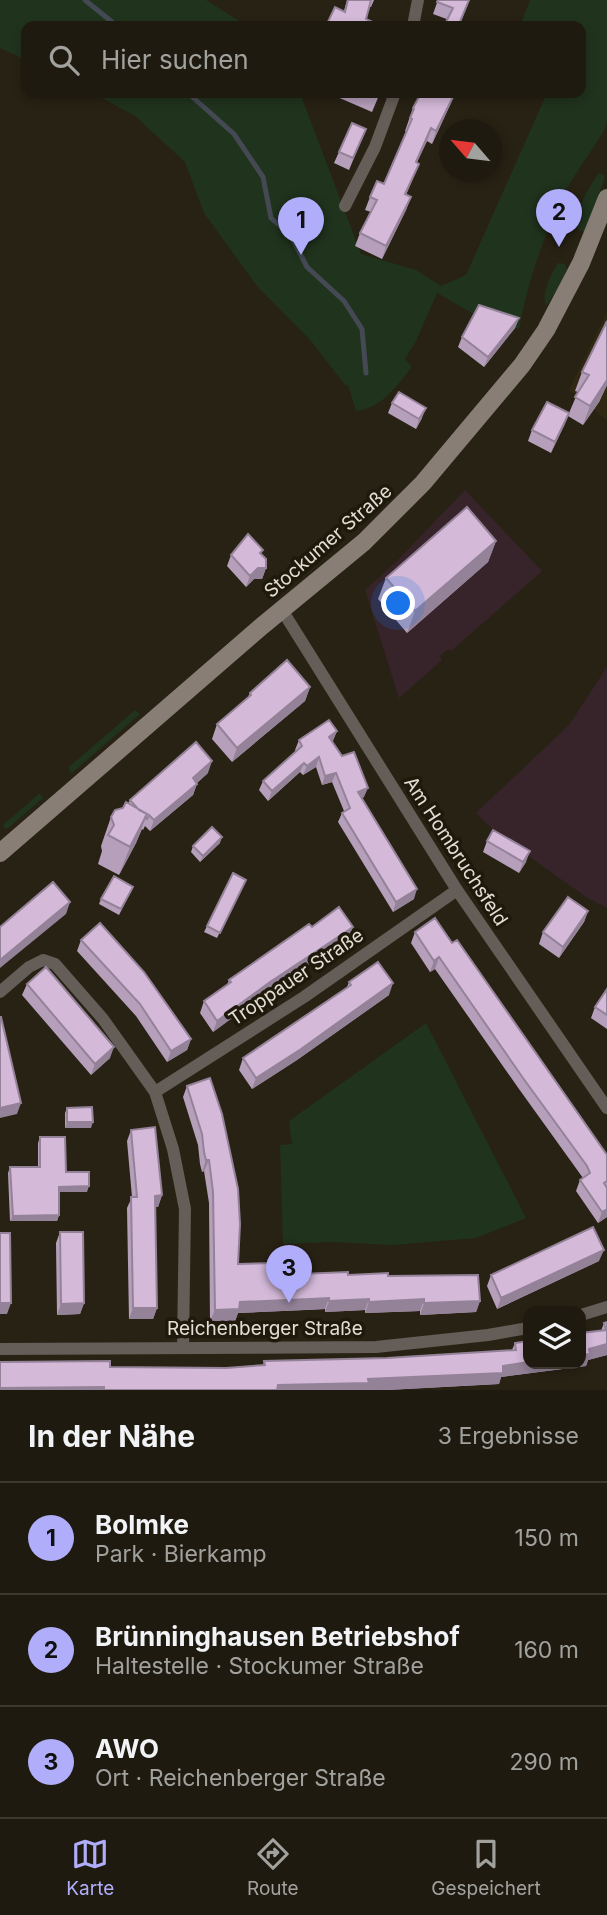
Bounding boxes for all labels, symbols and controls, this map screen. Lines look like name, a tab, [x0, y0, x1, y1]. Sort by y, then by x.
search box	[21, 21, 586, 98]
icon: search	[45, 41, 83, 79]
text: Hier suchen	[101, 44, 249, 75]
north arrow	[439, 119, 502, 182]
pin: 2	[536, 189, 582, 247]
pin: 1	[278, 197, 324, 255]
street label: Stockumer Straße	[260, 479, 396, 603]
your location	[381, 586, 415, 620]
street label: Am Hombruchsfeld	[399, 772, 513, 930]
street label: Troppauer Straße	[224, 923, 368, 1031]
pin: 3	[266, 1245, 312, 1303]
map controls	[523, 1306, 586, 1369]
button: layers	[523, 1306, 586, 1369]
street label: Reichenberger Straße	[167, 1317, 363, 1340]
text: In der Nähe	[28, 1418, 195, 1454]
text: 3 Ergebnisse	[438, 1422, 579, 1450]
text: Bolmke	[95, 1509, 189, 1540]
text: 1	[46, 1524, 56, 1552]
text: 150 m	[515, 1524, 579, 1552]
text: Park · Bierkamp	[95, 1540, 267, 1568]
text: Brünninghausen Betriebshof	[95, 1621, 460, 1652]
text: 2	[44, 1636, 58, 1664]
text: 160 m	[514, 1636, 579, 1664]
text: Haltestelle · Stockumer Straße	[95, 1652, 424, 1680]
text: AWO	[95, 1733, 159, 1764]
text: 3	[44, 1748, 58, 1776]
text: 290 m	[510, 1748, 579, 1776]
text: Ort · Reichenberger Straße	[95, 1764, 386, 1792]
tab: Karte	[66, 1835, 114, 1900]
tab: Route	[247, 1835, 299, 1900]
tab: Gespeichert	[431, 1835, 541, 1900]

